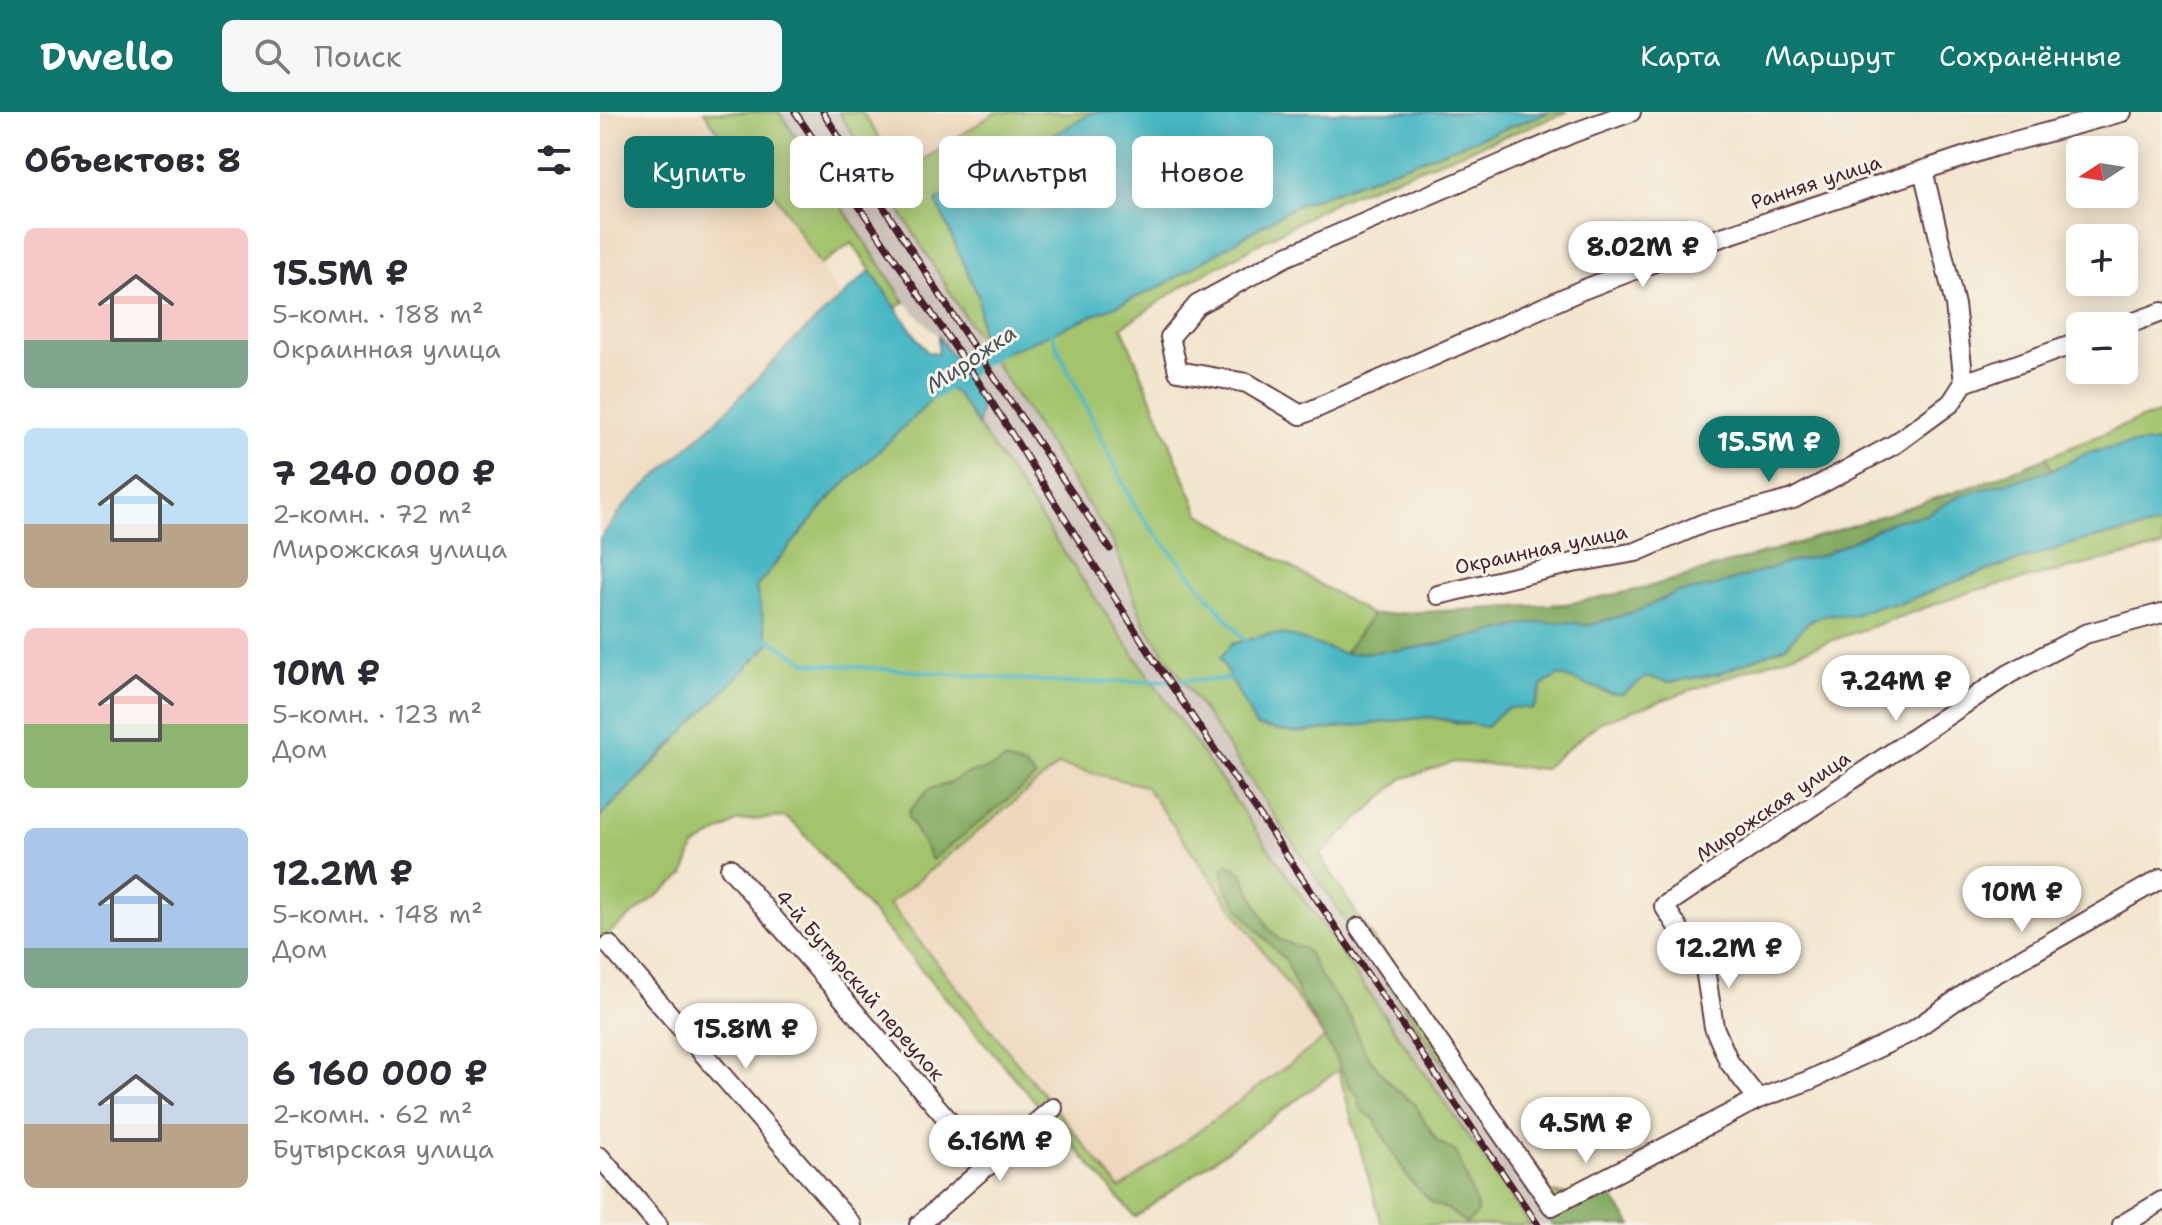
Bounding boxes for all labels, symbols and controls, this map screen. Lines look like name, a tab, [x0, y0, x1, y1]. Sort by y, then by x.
search box	[222, 20, 782, 92]
text: Dwello	[40, 31, 174, 82]
icon: search	[250, 34, 294, 78]
text: Поиск	[314, 36, 402, 77]
text: Карта	[1640, 37, 1720, 75]
text: Маршрут	[1764, 37, 1895, 75]
text: Сохранённые	[1939, 37, 2122, 75]
chip: Купить	[624, 136, 774, 208]
chip: Снять	[790, 136, 923, 208]
chip: Фильтры	[939, 136, 1116, 208]
chip: Новое	[1132, 136, 1273, 208]
north arrow	[2066, 136, 2138, 208]
map controls	[2066, 136, 2138, 384]
text: Объектов: 8	[24, 137, 241, 183]
icon: filters	[532, 138, 576, 182]
street label: Ранняя улица	[1747, 149, 1885, 215]
pin: 8.02M ₽	[1569, 221, 1717, 289]
button: +	[2066, 224, 2138, 296]
text: 8.02M ₽	[1586, 229, 1700, 264]
text: 15.5M ₽	[272, 250, 409, 296]
icon: home	[88, 260, 184, 356]
text: 5-комн. · 188 m²	[272, 296, 484, 331]
button: −	[2066, 312, 2138, 384]
water label: Мирожка	[920, 318, 1022, 400]
text: Окраинная улица	[272, 331, 501, 366]
pin: 15.5M ₽	[1695, 416, 1843, 484]
text: 15.5M ₽	[1717, 424, 1821, 459]
text: 7 240 000 ₽	[272, 450, 496, 496]
icon: home	[88, 460, 184, 556]
text: 2-комн. · 72 m²	[272, 496, 472, 531]
street label: Окраинная улица	[1452, 518, 1630, 580]
text: Мирожская улица	[272, 531, 507, 566]
text: 10M ₽	[272, 650, 381, 696]
pin: 7.24M ₽	[1822, 655, 1970, 723]
icon: home	[88, 660, 184, 756]
text: 7.24M ₽	[1840, 663, 1952, 698]
text: 5-комн. · 123 m²	[272, 696, 482, 731]
text: Дом	[272, 731, 327, 766]
street label: Мирожская улица	[1691, 744, 1856, 867]
text: 12.2M ₽	[272, 850, 413, 896]
icon: home	[88, 860, 184, 956]
pin: 10M ₽	[1966, 866, 2078, 934]
text: 10M ₽	[1980, 874, 2064, 909]
street label: 4-й Бутырский переулок	[770, 884, 951, 1086]
text: 5-комн. · 148 m²	[272, 896, 483, 931]
pin: 12.2M ₽	[1655, 922, 1803, 990]
text: 12.2M ₽	[1675, 930, 1783, 965]
text: Дом	[272, 931, 327, 966]
pin: 15.8M ₽	[672, 1003, 820, 1071]
text: 15.8M ₽	[693, 1011, 799, 1046]
text: 6 160 000 ₽	[272, 1050, 488, 1096]
icon: home	[88, 1060, 184, 1156]
text: 2-комн. · 62 m²	[272, 1096, 473, 1131]
pin: 4.5M ₽	[1521, 1097, 1651, 1165]
text: 4.5M ₽	[1539, 1105, 1633, 1140]
pin: 6.16M ₽	[926, 1115, 1074, 1183]
text: 6.16M ₽	[947, 1123, 1053, 1158]
text: Бутырская улица	[272, 1131, 494, 1166]

